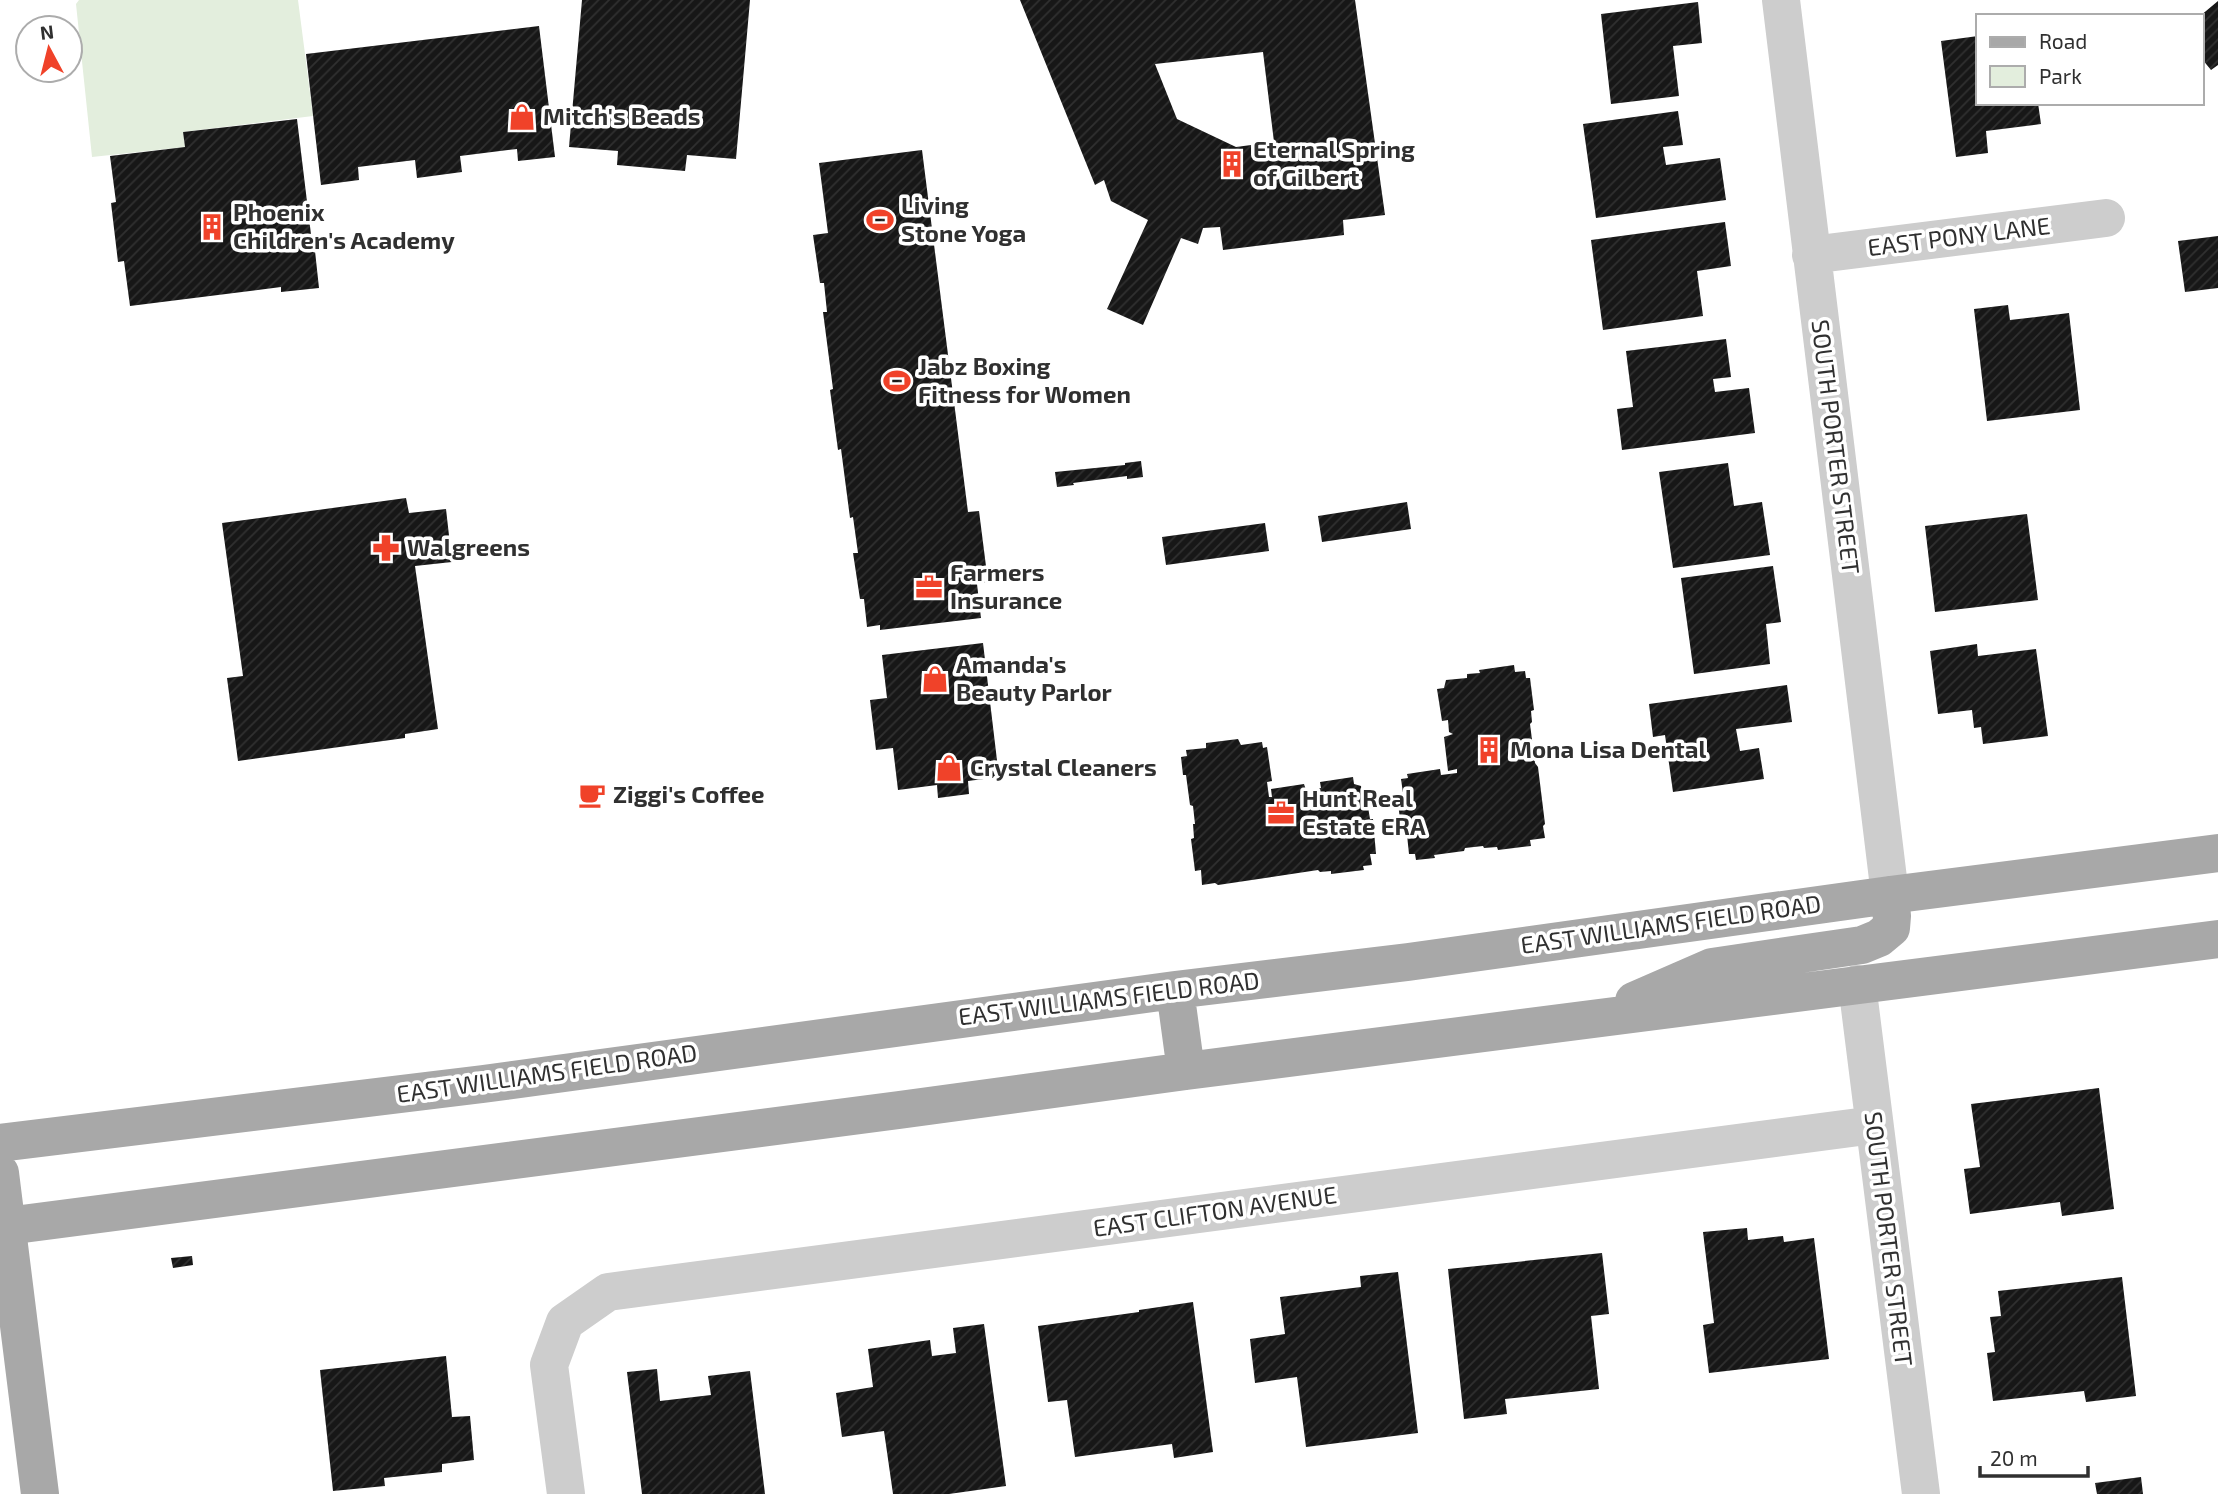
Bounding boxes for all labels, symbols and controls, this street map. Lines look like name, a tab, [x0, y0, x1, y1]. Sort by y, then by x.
north arrow	[14, 14, 84, 84]
legend	[1976, 14, 2204, 105]
text: N	[39, 19, 55, 44]
text: Road	[2039, 28, 2087, 53]
text: Park	[2039, 63, 2082, 88]
place label: Mitch's Beads	[543, 101, 701, 130]
shop icon: Mitch's Beads	[507, 102, 537, 132]
place label: Eternal Spring of Gilbert	[1253, 134, 1415, 191]
building icon: Eternal Spring of Gilbert	[1217, 149, 1247, 179]
place label: Living Stone Yoga	[901, 190, 1026, 247]
place label: Phoenix Children's Academy	[233, 197, 455, 254]
sports icon: Living Stone Yoga	[865, 205, 895, 235]
street label: EAST PONY LANE	[1866, 210, 2052, 261]
building icon: Phoenix Children's Academy	[197, 212, 227, 242]
street label: SOUTH PORTER STREET	[1806, 318, 1866, 576]
place label: Jabz Boxing Fitness for Women	[918, 351, 1131, 408]
sports icon: Jabz Boxing Fitness for Women	[882, 366, 912, 396]
place label: Walgreens	[407, 532, 530, 561]
pharmacy icon: Walgreens	[371, 533, 401, 563]
place label: Farmers Insurance	[950, 557, 1062, 614]
office icon: Farmers Insurance	[914, 572, 944, 602]
place label: Amanda's Beauty Parlor	[956, 649, 1113, 706]
shop icon: Amanda's Beauty Parlor	[920, 664, 950, 694]
place label: Mona Lisa Dental	[1510, 734, 1706, 763]
building icon: Mona Lisa Dental	[1474, 735, 1504, 765]
place label: Crystal Cleaners	[970, 752, 1157, 781]
shop icon: Crystal Cleaners	[934, 753, 964, 783]
place label: Ziggi's Coffee	[613, 779, 765, 808]
cafe icon: Ziggi's Coffee	[577, 780, 607, 810]
place label: Hunt Real Estate ERA	[1302, 783, 1426, 840]
office icon: Hunt Real Estate ERA	[1266, 798, 1296, 828]
street label: EAST WILLIAMS FIELD ROAD	[1519, 888, 1823, 959]
street label: EAST WILLIAMS FIELD ROAD	[957, 965, 1261, 1030]
street label: EAST WILLIAMS FIELD ROAD	[395, 1037, 699, 1108]
street label: SOUTH PORTER STREET	[1859, 1110, 1919, 1368]
street label: EAST CLIFTON AVENUE	[1091, 1179, 1338, 1242]
scale bar	[1980, 1434, 2088, 1478]
text: 20 m	[1990, 1445, 2038, 1470]

